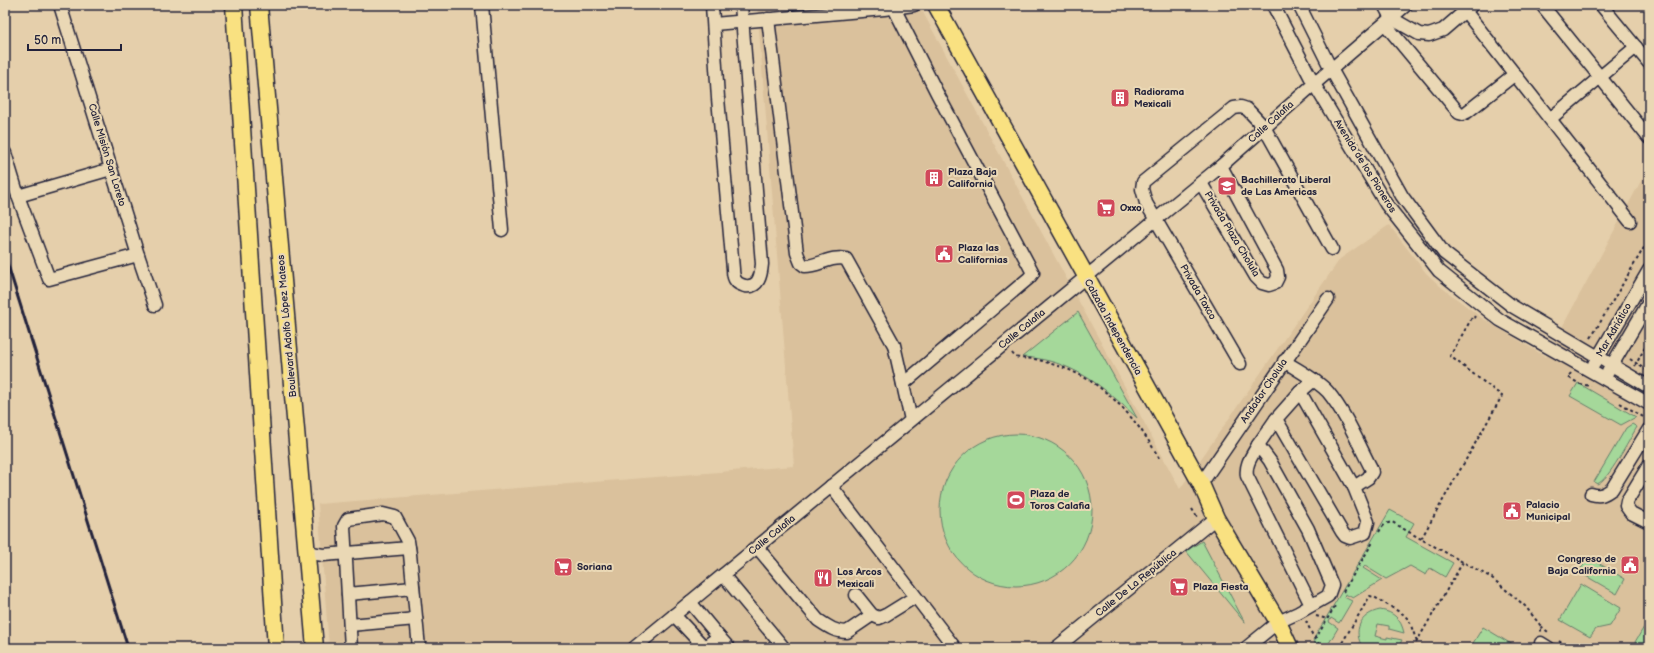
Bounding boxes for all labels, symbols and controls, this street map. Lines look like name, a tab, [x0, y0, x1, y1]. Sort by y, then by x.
scale bar	[28, 26, 121, 52]
text: 50 m	[34, 33, 61, 48]
place label: Radiorama Mexicali	[1134, 86, 1185, 110]
building icon: Radiorama Mexicali	[1109, 87, 1131, 109]
street label: Calle Calafia	[1246, 98, 1296, 145]
street label: Calle Misión San Loreto	[86, 102, 128, 208]
street label: Avenida de los Pioneros	[1331, 117, 1399, 215]
place label: Plaza Baja California	[948, 166, 997, 190]
building icon: Plaza Baja California	[923, 167, 945, 189]
place label: Bachillerato Liberal de Las Americas	[1241, 174, 1331, 198]
school or university icon: Bachillerato Liberal de Las Americas	[1216, 175, 1238, 197]
street label: Privada Plaza Cholula	[1202, 189, 1262, 279]
supermarket icon: Oxxo	[1095, 197, 1117, 219]
place label: Oxxo	[1120, 202, 1142, 214]
place label: Plaza las Californias	[958, 242, 1008, 266]
public building icon: Plaza las Californias	[933, 243, 955, 265]
street label: Boulevard Adolfo López Mateos	[275, 254, 299, 398]
street label: Privada Taxco	[1177, 262, 1219, 322]
street label: Calzada Independencia	[1082, 277, 1145, 377]
street label: Mar Adriático	[1594, 301, 1634, 359]
street label: Calle Calafia	[996, 306, 1048, 352]
street label: Andador Cholula	[1238, 356, 1290, 425]
place label: Plaza de Toros Calafia	[1030, 488, 1090, 512]
sports icon: Plaza de Toros Calafia	[1005, 489, 1027, 511]
place label: Palacio Municipal	[1526, 499, 1570, 523]
public building icon: Palacio Municipal	[1501, 500, 1523, 522]
street label: Calle Calafia	[746, 512, 798, 558]
street label: Calle De La República	[1093, 546, 1179, 619]
place label: Congreso de Baja California	[1547, 553, 1616, 577]
public building icon: Congreso de Baja California	[1619, 554, 1641, 576]
supermarket icon: Soriana	[552, 556, 574, 578]
place label: Soriana	[577, 561, 613, 573]
place label: Los Arcos Mexicali	[837, 566, 882, 590]
restaurant icon: Los Arcos Mexicali	[812, 567, 834, 589]
supermarket icon: Plaza Fiesta	[1168, 576, 1190, 598]
place label: Plaza Fiesta	[1193, 581, 1249, 593]

